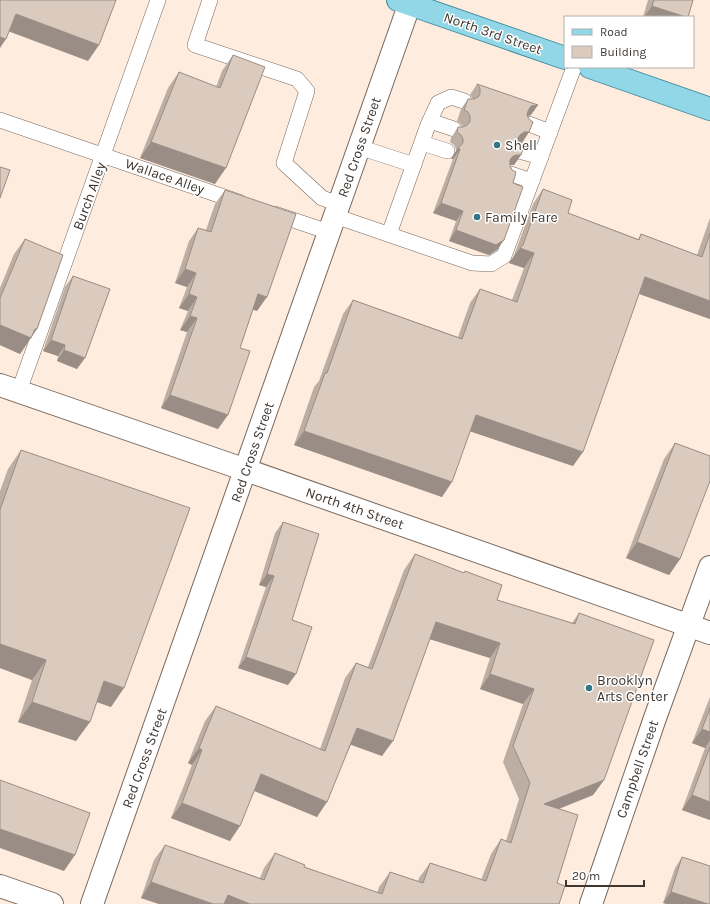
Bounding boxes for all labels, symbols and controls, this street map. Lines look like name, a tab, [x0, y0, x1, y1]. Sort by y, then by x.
street label: North 3rd Street	[442, 9, 544, 58]
legend	[564, 16, 694, 68]
text: Road	[600, 25, 628, 39]
text: Building	[600, 45, 647, 59]
street label: Red Cross Street	[334, 95, 385, 200]
place label: Shell	[505, 137, 537, 154]
marker: Shell	[492, 140, 502, 150]
street label: Wallace Alley	[123, 155, 207, 198]
street label: Burch Alley	[69, 160, 110, 232]
place label: Family Fare	[485, 209, 558, 226]
marker: Family Fare	[472, 212, 482, 222]
street label: Red Cross Street	[227, 400, 278, 505]
street label: North 4th Street	[304, 484, 406, 533]
place label: Brooklyn Arts Center	[597, 672, 669, 705]
marker: Brooklyn Arts Center	[584, 683, 594, 693]
street label: Red Cross Street	[118, 706, 170, 810]
street label: Campbell Street	[613, 718, 662, 820]
scale bar	[566, 862, 644, 888]
text: 20 m	[572, 869, 600, 883]

